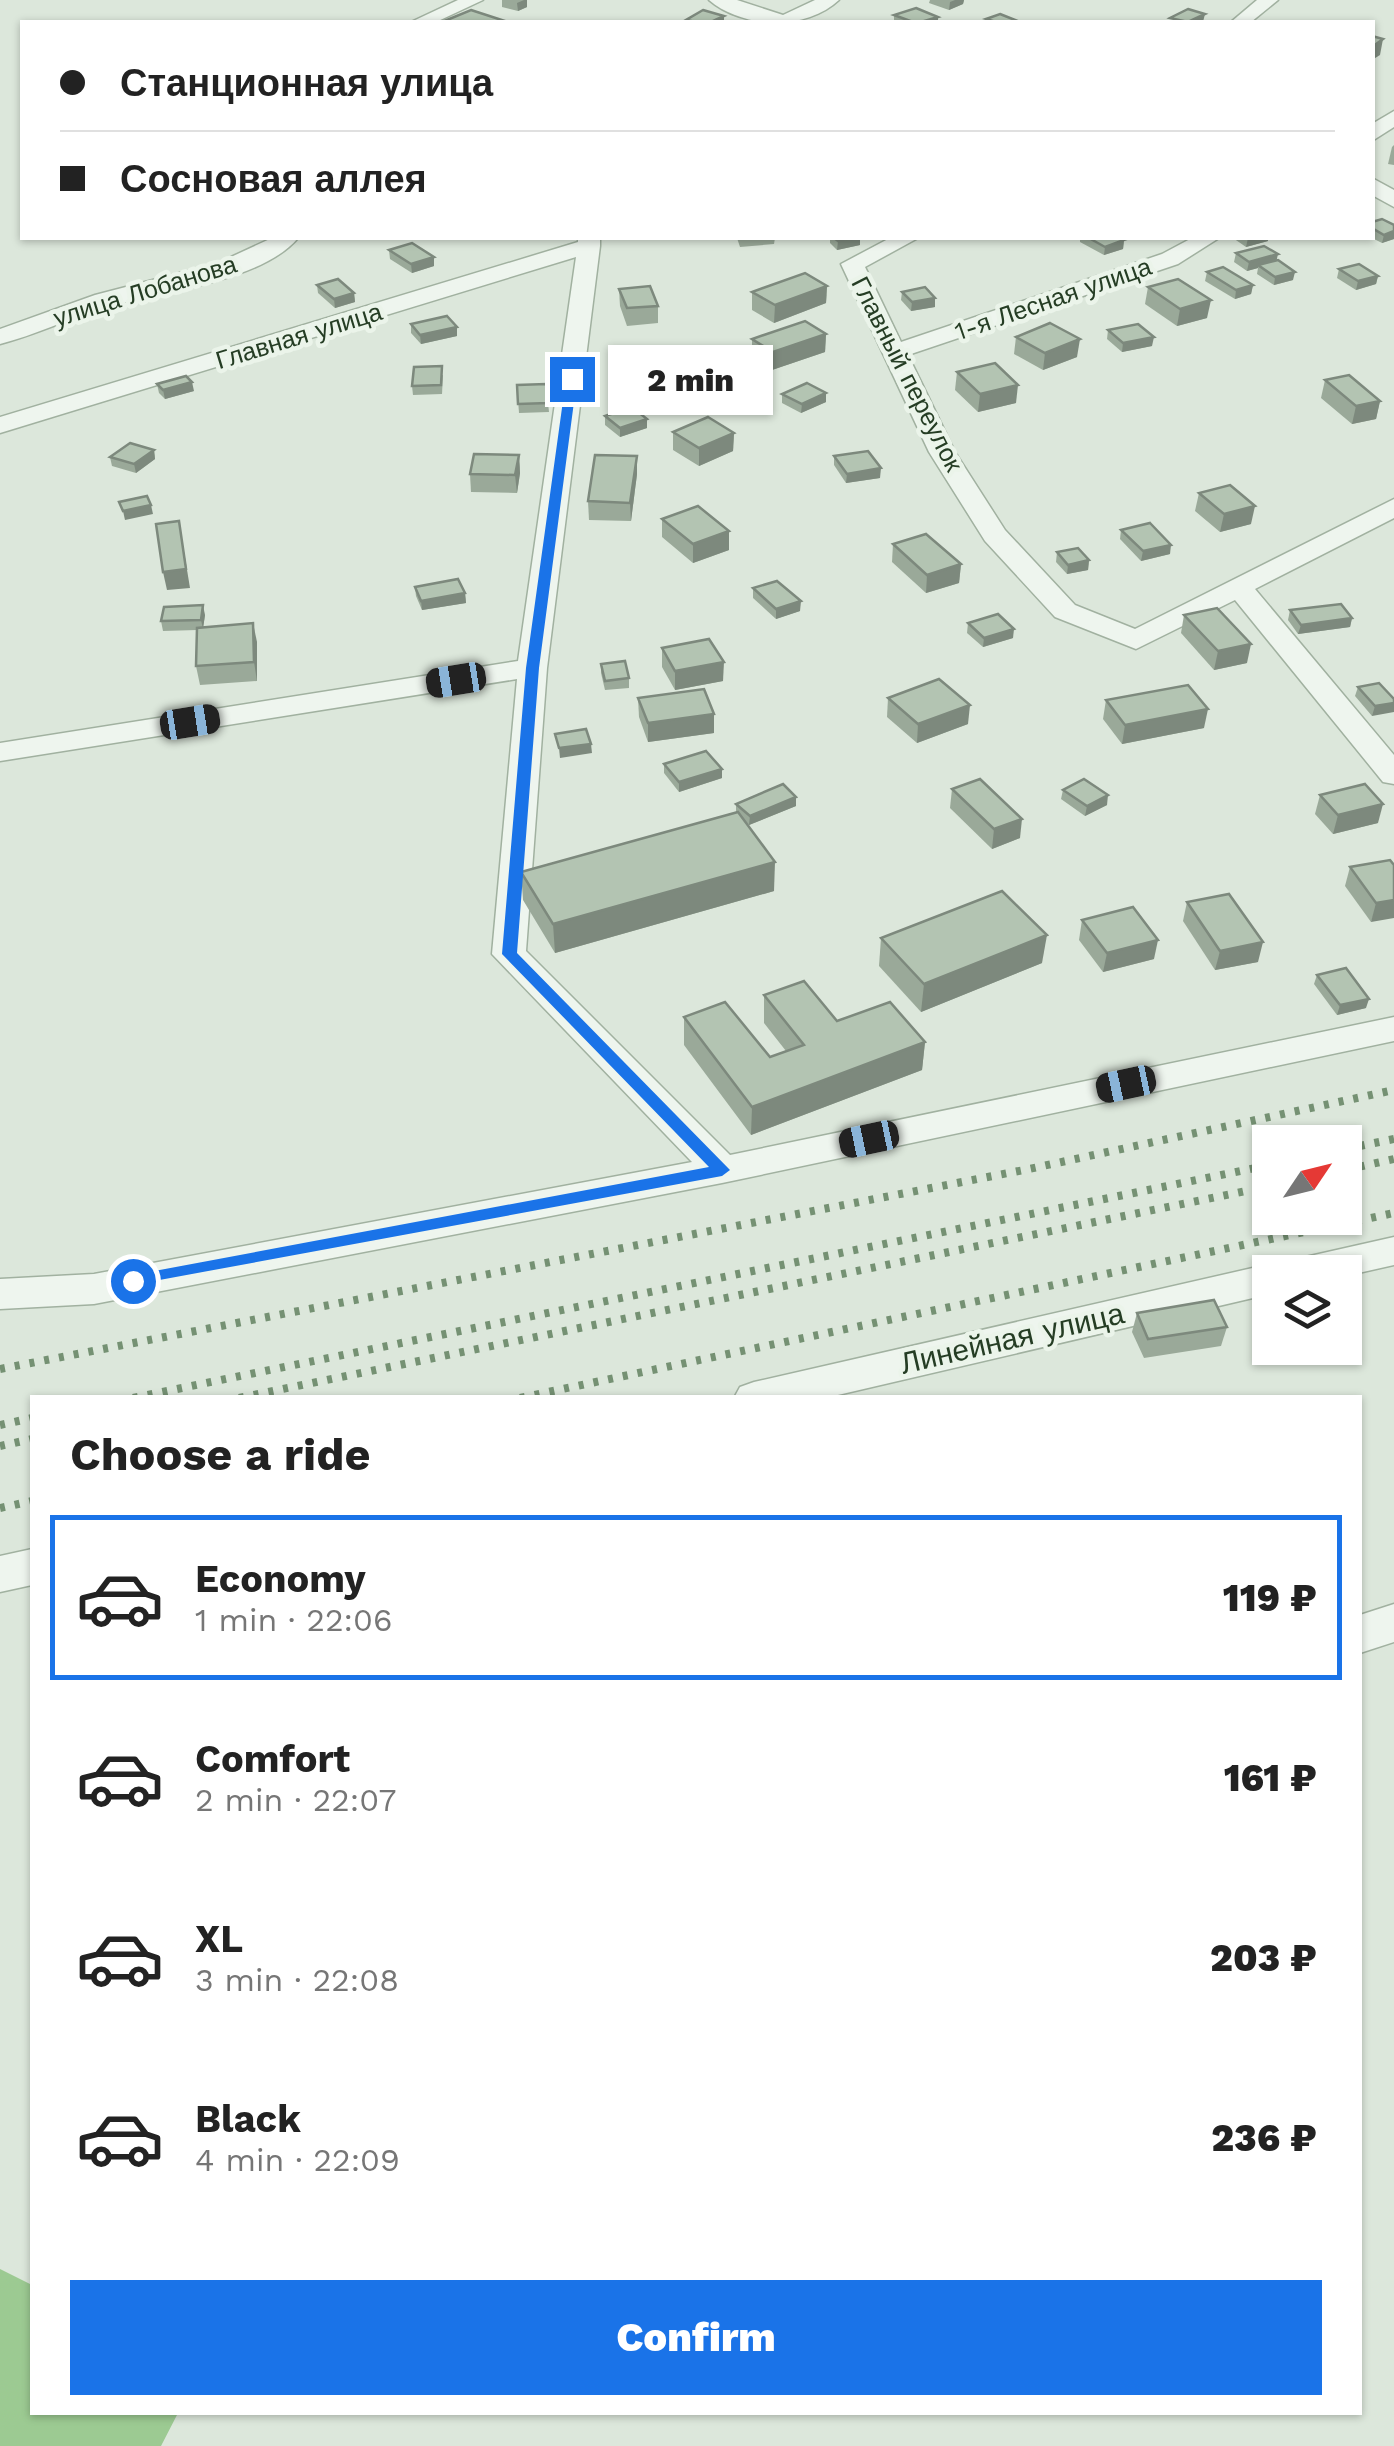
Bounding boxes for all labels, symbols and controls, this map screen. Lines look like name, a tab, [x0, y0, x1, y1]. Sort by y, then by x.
text: Станционная улица	[120, 61, 493, 105]
text: Сосновая аллея	[120, 157, 427, 201]
street label: улица Лобанова	[50, 249, 240, 333]
street label: 1-я Лесная улица	[951, 252, 1155, 346]
street label: Главный переулок	[845, 272, 969, 477]
street label: Главная улица	[212, 297, 386, 375]
callout: 2 min	[607, 344, 772, 414]
route end	[550, 357, 595, 402]
text: 2 min	[647, 361, 734, 399]
car	[424, 660, 488, 700]
car	[158, 702, 222, 742]
car	[1094, 1063, 1158, 1105]
car	[837, 1118, 901, 1160]
north arrow	[1252, 1125, 1362, 1235]
map controls	[1252, 1125, 1362, 1365]
button: layers	[1252, 1255, 1362, 1365]
route start	[111, 1259, 156, 1304]
street label: Линейная улица	[897, 1295, 1128, 1381]
text: Choose a ride	[70, 1428, 370, 1481]
icon: car	[75, 1553, 165, 1643]
text: Economy	[195, 1557, 366, 1601]
text: 119 ₽	[1223, 1576, 1317, 1620]
text: 1 min · 22:06	[195, 1601, 392, 1639]
icon: car	[75, 1733, 165, 1823]
text: Comfort	[195, 1737, 350, 1781]
text: 161 ₽	[1224, 1756, 1317, 1800]
text: 2 min · 22:07	[195, 1781, 396, 1819]
icon: car	[75, 1913, 165, 2003]
text: XL	[195, 1917, 243, 1961]
text: 203 ₽	[1210, 1936, 1317, 1980]
text: 3 min · 22:08	[195, 1961, 399, 1999]
icon: car	[75, 2093, 165, 2183]
text: Black	[195, 2097, 301, 2141]
text: 236 ₽	[1211, 2116, 1317, 2160]
text: 4 min · 22:09	[195, 2141, 400, 2179]
button: Confirm	[70, 2280, 1322, 2395]

